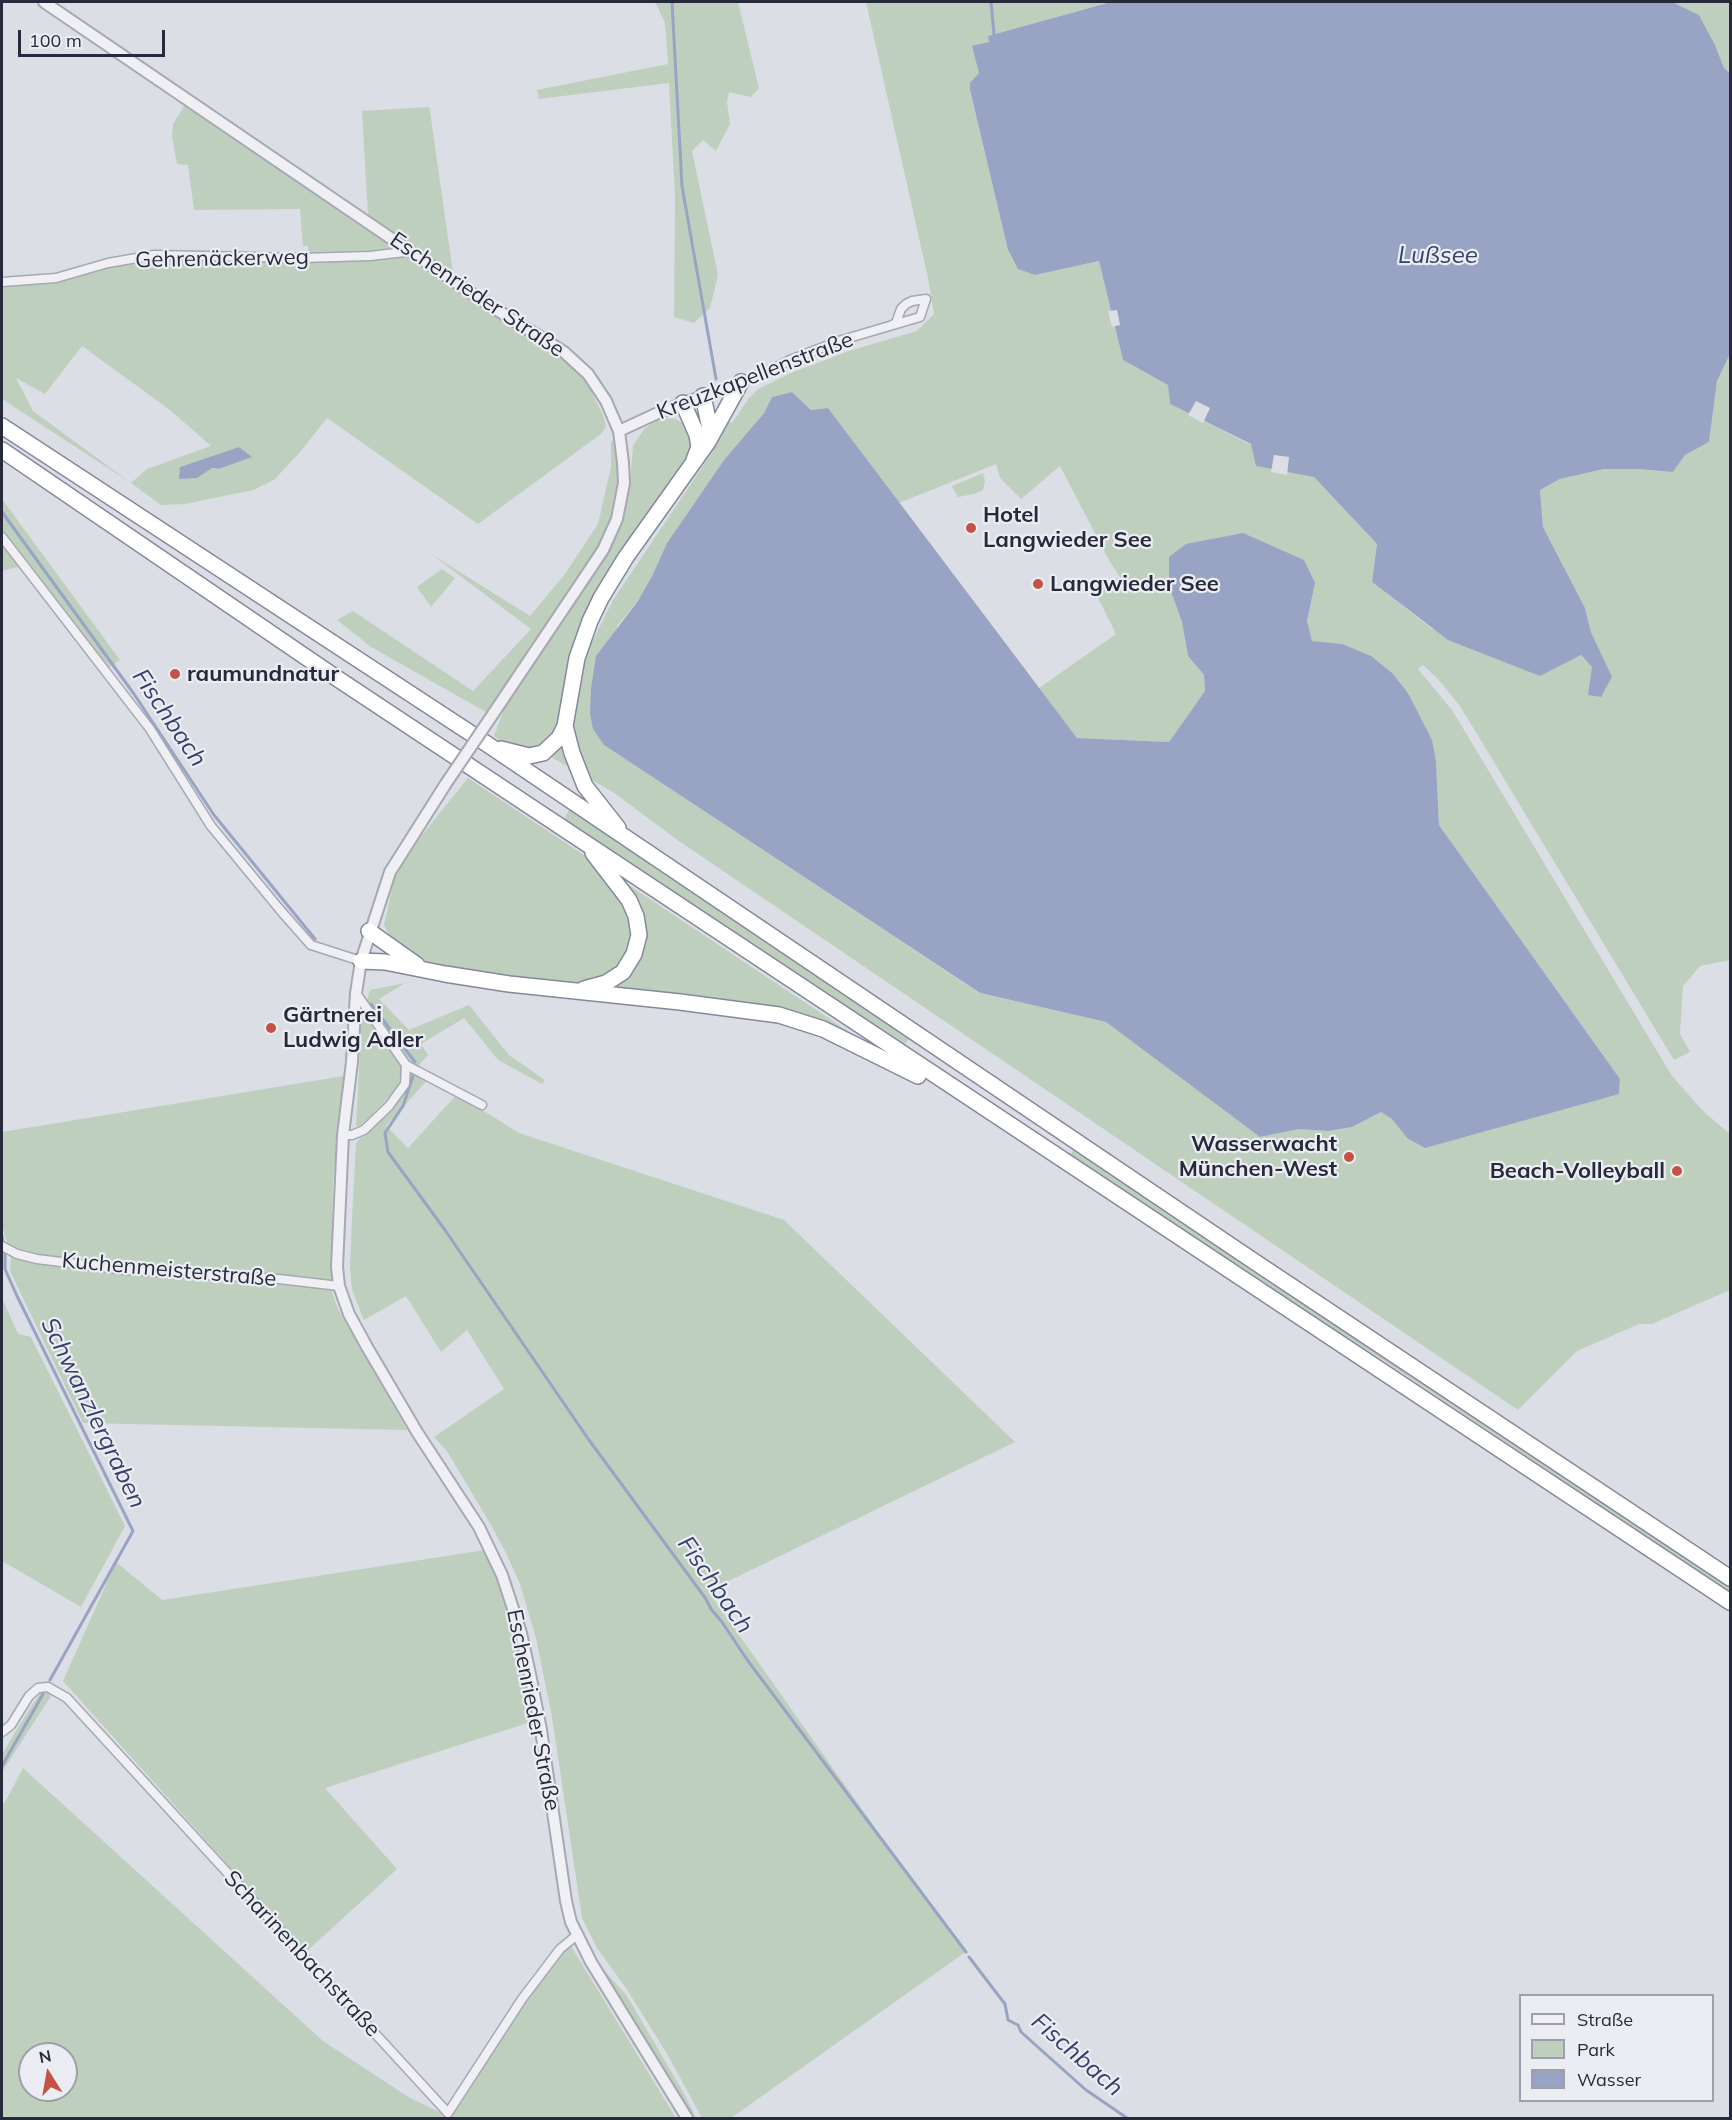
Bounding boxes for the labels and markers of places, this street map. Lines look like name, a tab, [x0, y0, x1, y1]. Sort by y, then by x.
place label: Hotel Langwieder See	[983, 502, 1152, 554]
marker: Hotel Langwieder See	[964, 521, 978, 535]
place label: Langwieder See	[1050, 571, 1219, 597]
marker: Langwieder See	[1031, 577, 1045, 591]
place label: raumundnatur	[187, 661, 339, 687]
marker: raumundnatur	[168, 667, 182, 681]
place label: Gärtnerei Ludwig Adler	[283, 1002, 423, 1054]
marker: Gärtnerei Ludwig Adler	[264, 1021, 278, 1035]
place label: Wasserwacht München-West	[1179, 1131, 1337, 1182]
marker: Wasserwacht München-West	[1342, 1150, 1356, 1164]
place label: Beach-Volleyball	[1490, 1158, 1665, 1184]
marker: Beach-Volleyball	[1670, 1164, 1684, 1178]

